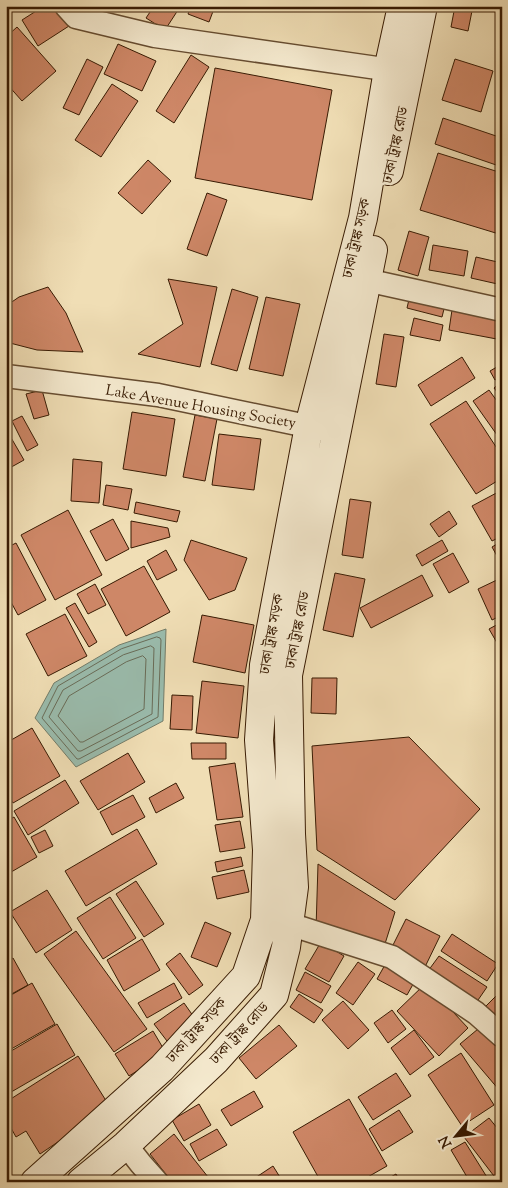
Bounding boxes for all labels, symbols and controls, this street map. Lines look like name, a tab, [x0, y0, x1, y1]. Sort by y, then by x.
street label: ঢাকা ট্রাঙ্ক রোড	[378, 104, 415, 187]
street label: ঢাকা ট্রাঙ্ক সড়ক	[338, 196, 377, 281]
street label: Lake Avenue Housing Society	[104, 380, 298, 435]
street label: ঢাকা ট্রাঙ্ক রোড	[281, 589, 316, 672]
street label: ঢাকা ট্রাঙ্ক সড়ক	[255, 592, 290, 677]
street label: ঢাকা ট্রাঙ্ক সড়ক	[162, 994, 232, 1069]
street label: ঢাকা ট্রাঙ্ক রোড	[205, 998, 275, 1070]
north arrow	[430, 1110, 480, 1160]
text: N	[435, 1132, 458, 1151]

